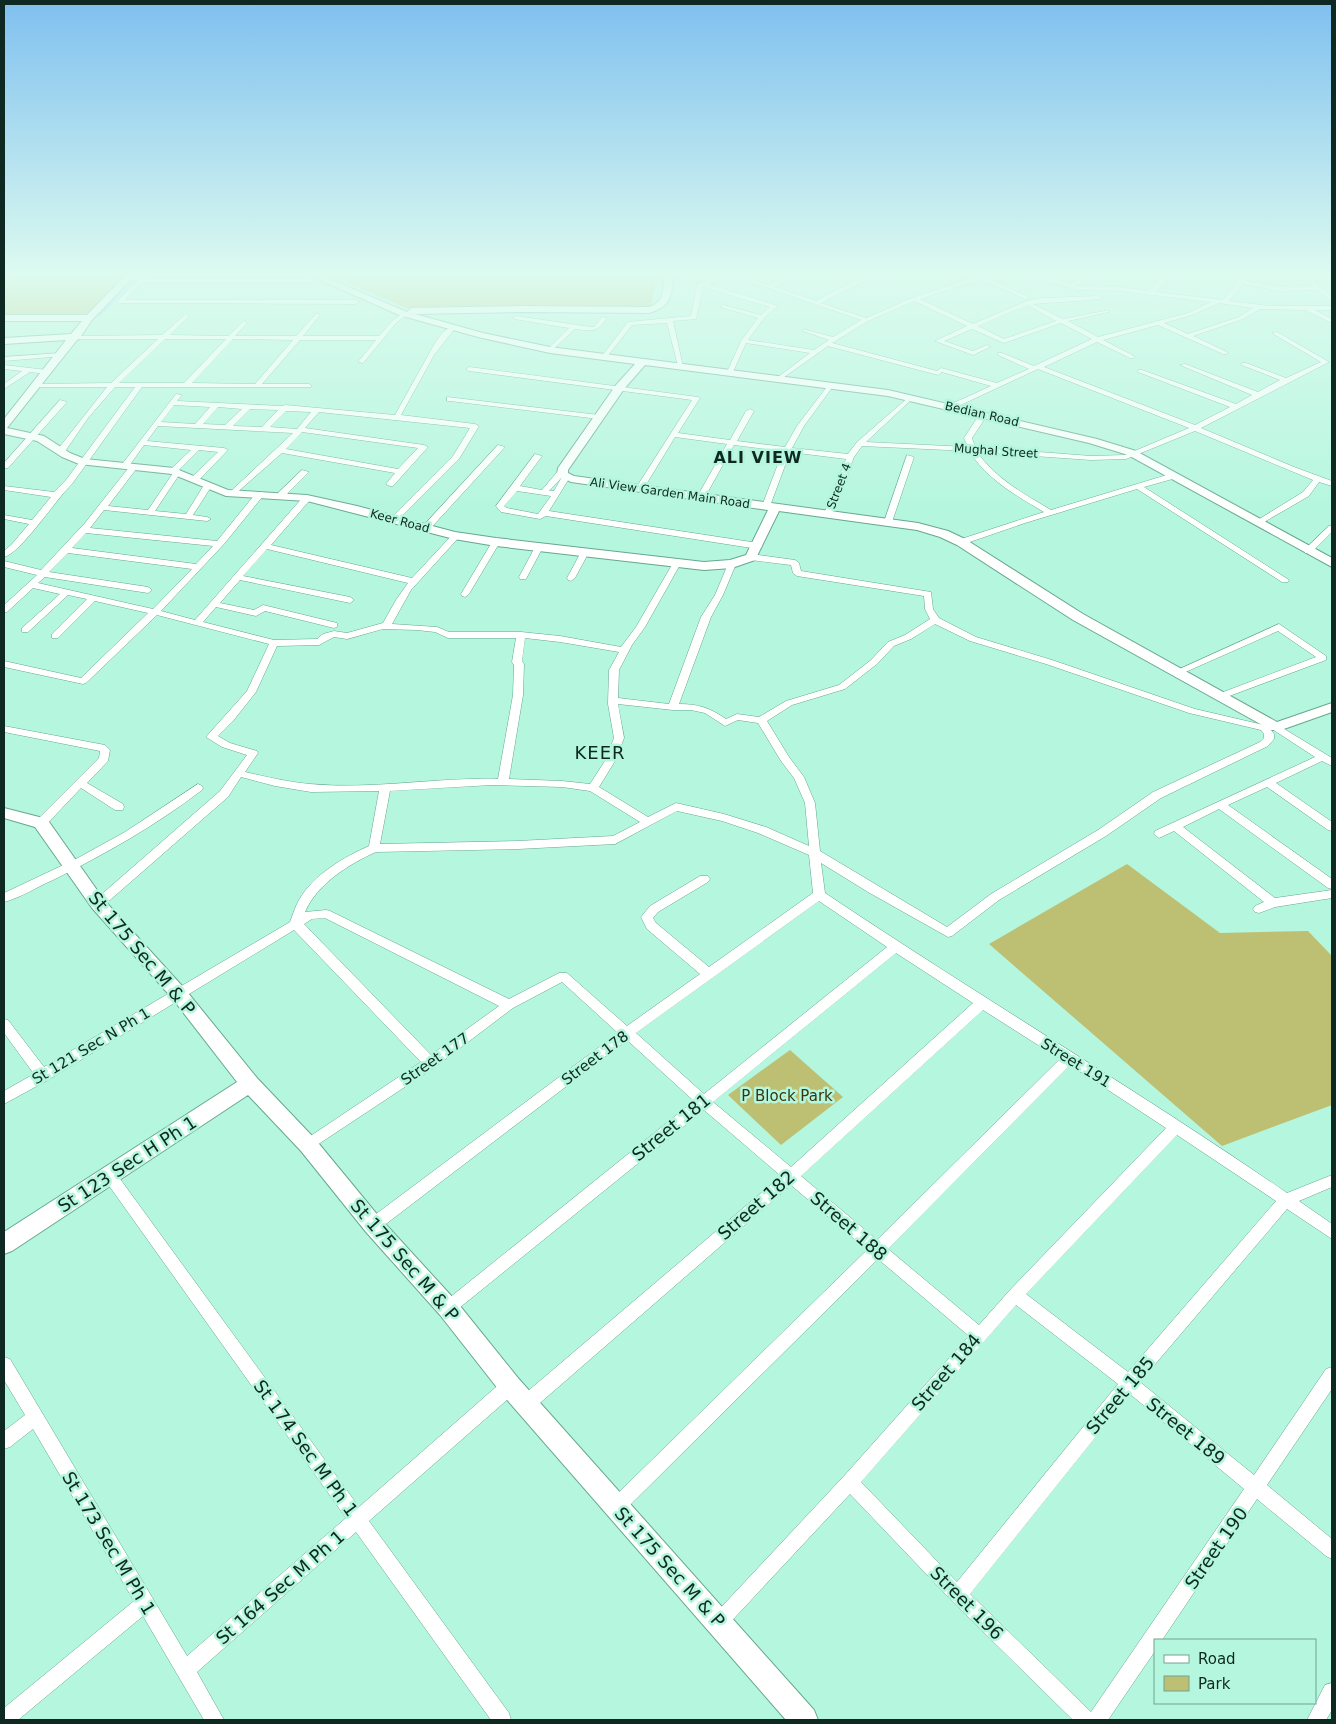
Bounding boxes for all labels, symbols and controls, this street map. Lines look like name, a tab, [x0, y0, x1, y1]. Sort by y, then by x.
street label: Bedian Road	[944, 399, 1020, 429]
street label: Mughal Street	[954, 441, 1039, 461]
district label: ALI VIEW	[713, 448, 803, 467]
street label: Street 4	[824, 461, 854, 511]
street label: Ali View Garden Main Road	[589, 475, 751, 511]
street label: Keer Road	[369, 506, 431, 536]
district label: KEER	[574, 742, 626, 763]
street label: St 175 Sec M & P	[84, 887, 200, 1019]
street label: St 121 Sec N Ph 1	[29, 1004, 153, 1088]
street label: Street 178	[558, 1027, 632, 1089]
street label: Street 177	[397, 1029, 473, 1089]
street label: Street 191	[1038, 1034, 1114, 1092]
park label: P Block Park	[741, 1087, 833, 1105]
street label: Street 181	[628, 1089, 714, 1165]
street label: St 123 Sec H Ph 1	[54, 1111, 200, 1217]
street label: Street 182	[713, 1166, 799, 1244]
street label: Street 188	[806, 1187, 892, 1265]
street label: St 175 Sec M & P	[346, 1195, 464, 1325]
street label: Street 184	[907, 1329, 985, 1415]
street label: Street 185	[1081, 1352, 1159, 1438]
street label: St 174 Sec M Ph 1	[250, 1376, 362, 1520]
street label: Street 189	[1143, 1393, 1229, 1469]
street label: St 173 Sec M Ph 1	[58, 1468, 160, 1618]
street label: St 175 Sec M & P	[611, 1503, 730, 1631]
street label: Street 190	[1180, 1503, 1252, 1593]
street label: St 164 Sec M Ph 1	[212, 1526, 348, 1648]
street label: Street 196	[926, 1562, 1008, 1644]
legend	[1154, 1639, 1316, 1704]
text: Road	[1198, 1650, 1236, 1668]
text: Park	[1198, 1675, 1231, 1693]

